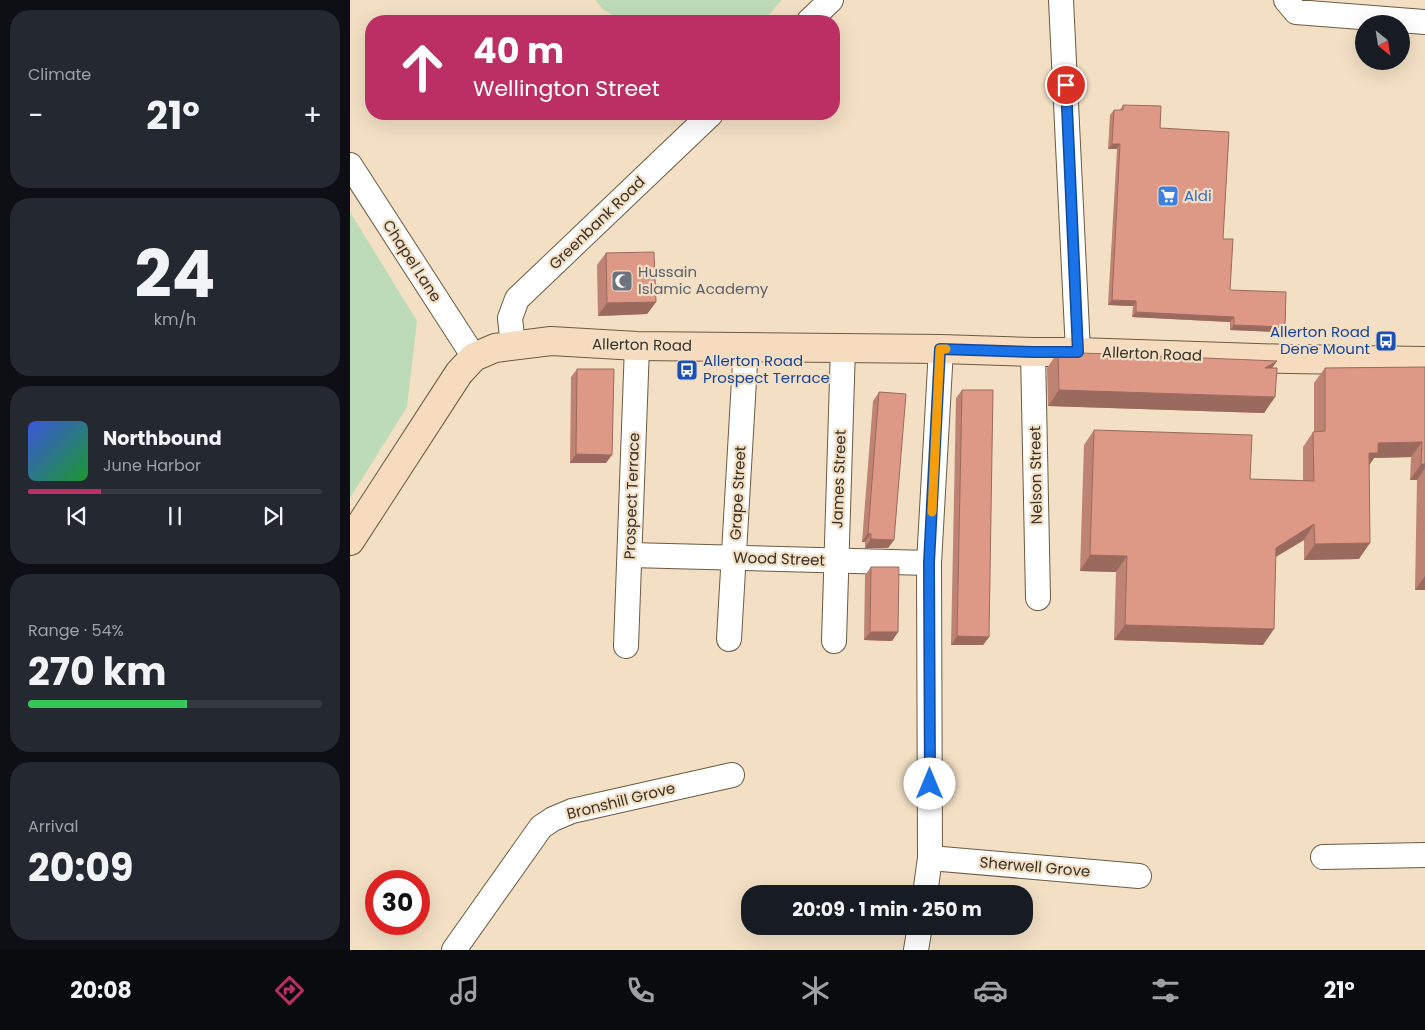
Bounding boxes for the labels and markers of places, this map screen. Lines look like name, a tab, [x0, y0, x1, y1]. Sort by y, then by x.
pin	[1045, 64, 1087, 106]
supermarket icon: Aldi	[1156, 184, 1180, 208]
place label: Aldi	[1184, 185, 1212, 206]
place label: Hussain Islamic Academy	[638, 261, 769, 299]
mosque icon: Hussain Islamic Academy	[610, 269, 634, 293]
place label: Allerton Road Dene Mount	[1270, 321, 1370, 359]
bus stop icon: Allerton Road Dene Mount	[1374, 329, 1398, 353]
place label: Allerton Road Prospect Terrace	[703, 350, 830, 388]
bus stop icon: Allerton Road Prospect Terrace	[675, 358, 699, 382]

